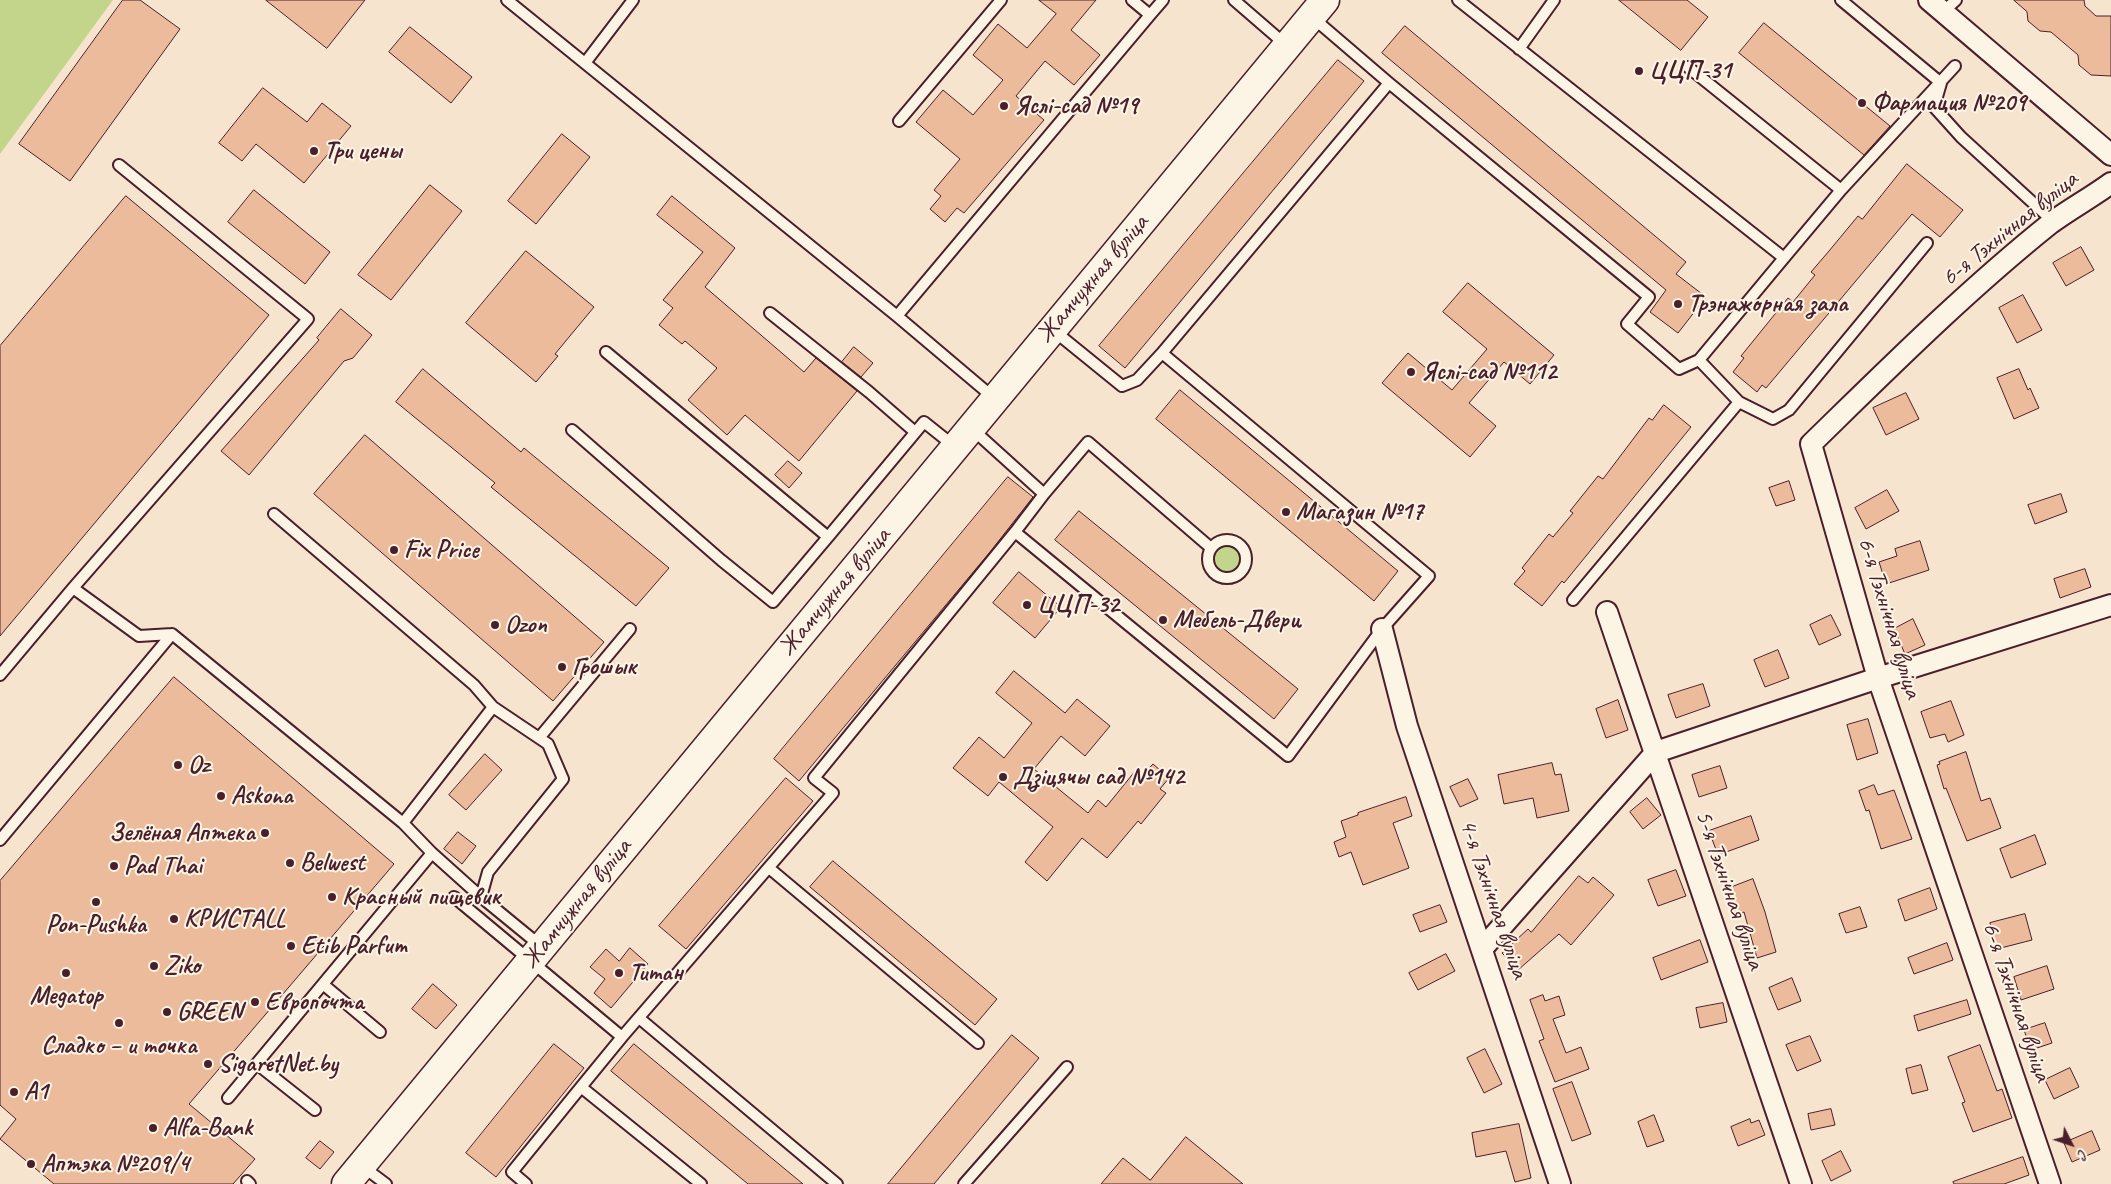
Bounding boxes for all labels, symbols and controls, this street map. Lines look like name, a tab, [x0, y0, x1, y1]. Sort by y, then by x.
place label: ЦЦП-31	[1649, 56, 1731, 86]
marker: ЦЦП-31	[1633, 65, 1645, 77]
place label: Фармация №209	[1872, 88, 2026, 118]
place label: Яслі-сад №19	[1014, 91, 1138, 121]
marker: Фармация №209	[1856, 97, 1868, 109]
marker: Яслі-сад №19	[998, 100, 1010, 112]
place label: Три цены	[324, 136, 402, 166]
marker: Три цены	[308, 145, 320, 157]
street label: 6-я Тэхнічная вуліца	[1936, 165, 2084, 293]
street label: Жамчужная вуліца	[1031, 209, 1155, 349]
place label: Трэнажорная зала	[1688, 289, 1848, 319]
marker: Трэнажорная зала	[1672, 298, 1684, 310]
place label: Яслі-сад №112	[1421, 357, 1556, 387]
marker: Яслі-сад №112	[1405, 366, 1417, 378]
place label: Магазин №17	[1296, 497, 1423, 527]
marker: Магазин №17	[1280, 506, 1292, 518]
street label: Жамчужная вуліца	[773, 522, 897, 662]
street label: 6-я Тэхнічная вуліца	[1850, 534, 1928, 702]
place label: Fix Price	[404, 535, 478, 565]
marker: Fix Price	[388, 544, 400, 556]
place label: ЦЦП-32	[1037, 590, 1119, 620]
marker: ЦЦП-32	[1021, 599, 1033, 611]
place label: Мебель-Двери	[1173, 605, 1301, 635]
place label: Ozon	[505, 610, 547, 640]
marker: Мебель-Двери	[1157, 614, 1169, 626]
marker: Ozon	[489, 619, 501, 631]
place label: Грошык	[572, 652, 636, 682]
marker: Грошык	[556, 661, 568, 673]
place label: Oz	[188, 750, 209, 780]
marker: Oz	[172, 759, 184, 771]
place label: Дзіцячы сад №142	[1013, 762, 1184, 792]
marker: Дзіцячы сад №142	[997, 771, 1009, 783]
place label: Askona	[231, 781, 292, 811]
marker: Askona	[215, 790, 227, 802]
street label: 5-я Тэхнічная вуліца	[1688, 806, 1770, 974]
street label: 4-я Тэхнічная вуліца	[1452, 815, 1534, 983]
place label: Зелёная Аптека	[109, 818, 255, 848]
marker: Зелёная Аптека	[259, 827, 271, 839]
street label: Жамчужная вуліца	[515, 833, 639, 975]
place label: Belwest	[300, 848, 364, 878]
place label: Pad Thai	[124, 851, 202, 881]
marker: Belwest	[284, 857, 296, 869]
marker: Pad Thai	[108, 860, 120, 872]
place label: Красный пищевик	[342, 882, 500, 912]
marker: Красный пищевик	[326, 891, 338, 903]
marker: Pon-Pushka	[90, 896, 102, 908]
place label: КРИСТАLL	[184, 904, 285, 934]
place label: Pon-Pushka	[46, 910, 146, 940]
marker: КРИСТАLL	[168, 913, 180, 925]
street label: 6-я Тэхнічная вуліца	[1975, 918, 2057, 1086]
place label: Etib Parfum	[301, 931, 407, 961]
marker: Etib Parfum	[285, 940, 297, 952]
place label: Ziko	[164, 951, 200, 981]
place label: Титан	[629, 958, 683, 988]
marker: Ziko	[148, 960, 160, 972]
marker: Megatop	[60, 967, 72, 979]
marker: Титан	[613, 967, 625, 979]
place label: Megatop	[30, 981, 102, 1011]
place label: Европочта	[265, 987, 364, 1017]
marker: Европочта	[249, 996, 261, 1008]
place label: GREEN	[177, 997, 243, 1027]
marker: GREEN	[161, 1006, 173, 1018]
marker: Сладко – и точка	[113, 1017, 125, 1029]
place label: Сладко – и точка	[41, 1031, 197, 1061]
place label: SigaretNet.by	[218, 1049, 338, 1079]
marker: SigaretNet.by	[202, 1058, 214, 1070]
place label: A1	[24, 1077, 48, 1107]
marker: A1	[8, 1086, 20, 1098]
place label: Alfa-Bank	[163, 1113, 252, 1143]
north arrow	[2046, 1119, 2096, 1169]
marker: Alfa-Bank	[147, 1122, 159, 1134]
text: С	[2074, 1146, 2091, 1162]
place label: Аптэка №209/4	[41, 1149, 189, 1179]
marker: Аптэка №209/4	[25, 1158, 37, 1170]

